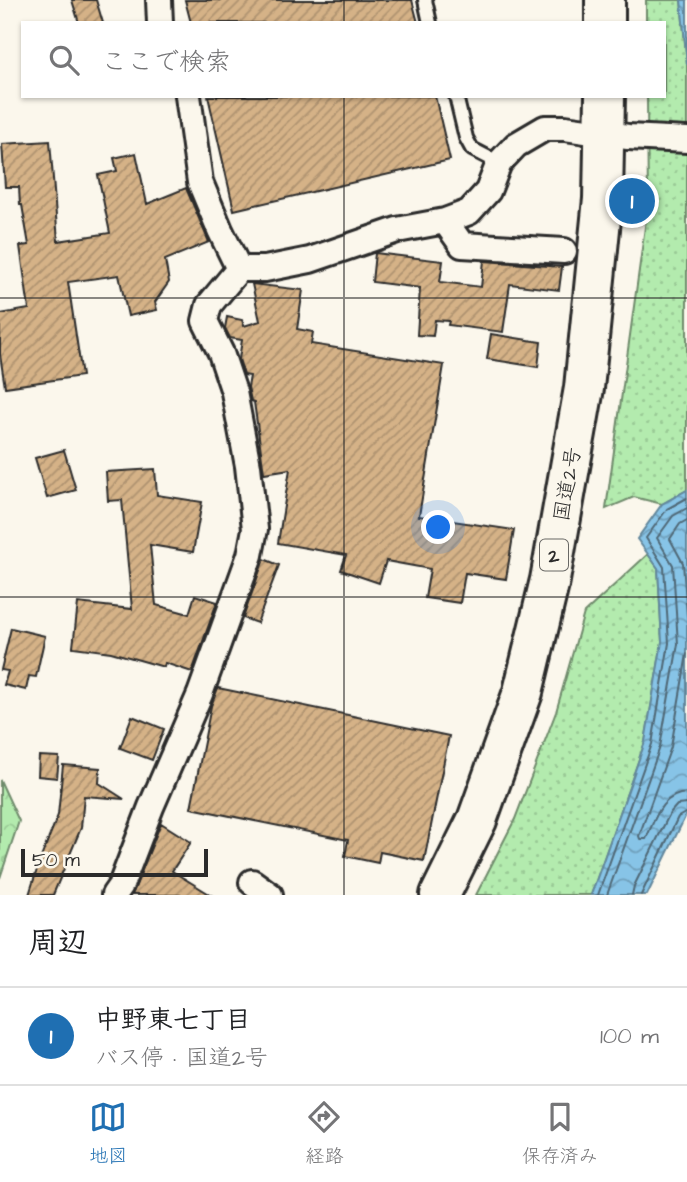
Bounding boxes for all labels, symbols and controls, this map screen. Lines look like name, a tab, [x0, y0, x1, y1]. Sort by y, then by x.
search box	[21, 21, 666, 98]
icon: search	[45, 41, 83, 79]
text: ここで検索	[101, 44, 231, 80]
pin: 1	[609, 175, 655, 227]
street label: 国道2号	[547, 445, 588, 524]
your location	[421, 510, 455, 544]
road number: 2	[540, 540, 568, 570]
scale bar	[21, 846, 208, 878]
text: 50 m	[32, 847, 80, 874]
text: 周辺	[28, 922, 88, 964]
text: 中野東七丁目	[95, 1002, 251, 1038]
text: 1	[50, 1020, 52, 1052]
text: 100 m	[600, 1020, 659, 1052]
text: バス停 · 国道2号	[95, 1042, 268, 1074]
tab: 地図	[89, 1098, 127, 1170]
tab: 経路	[305, 1098, 344, 1170]
tab: 保存済み	[522, 1098, 598, 1170]

